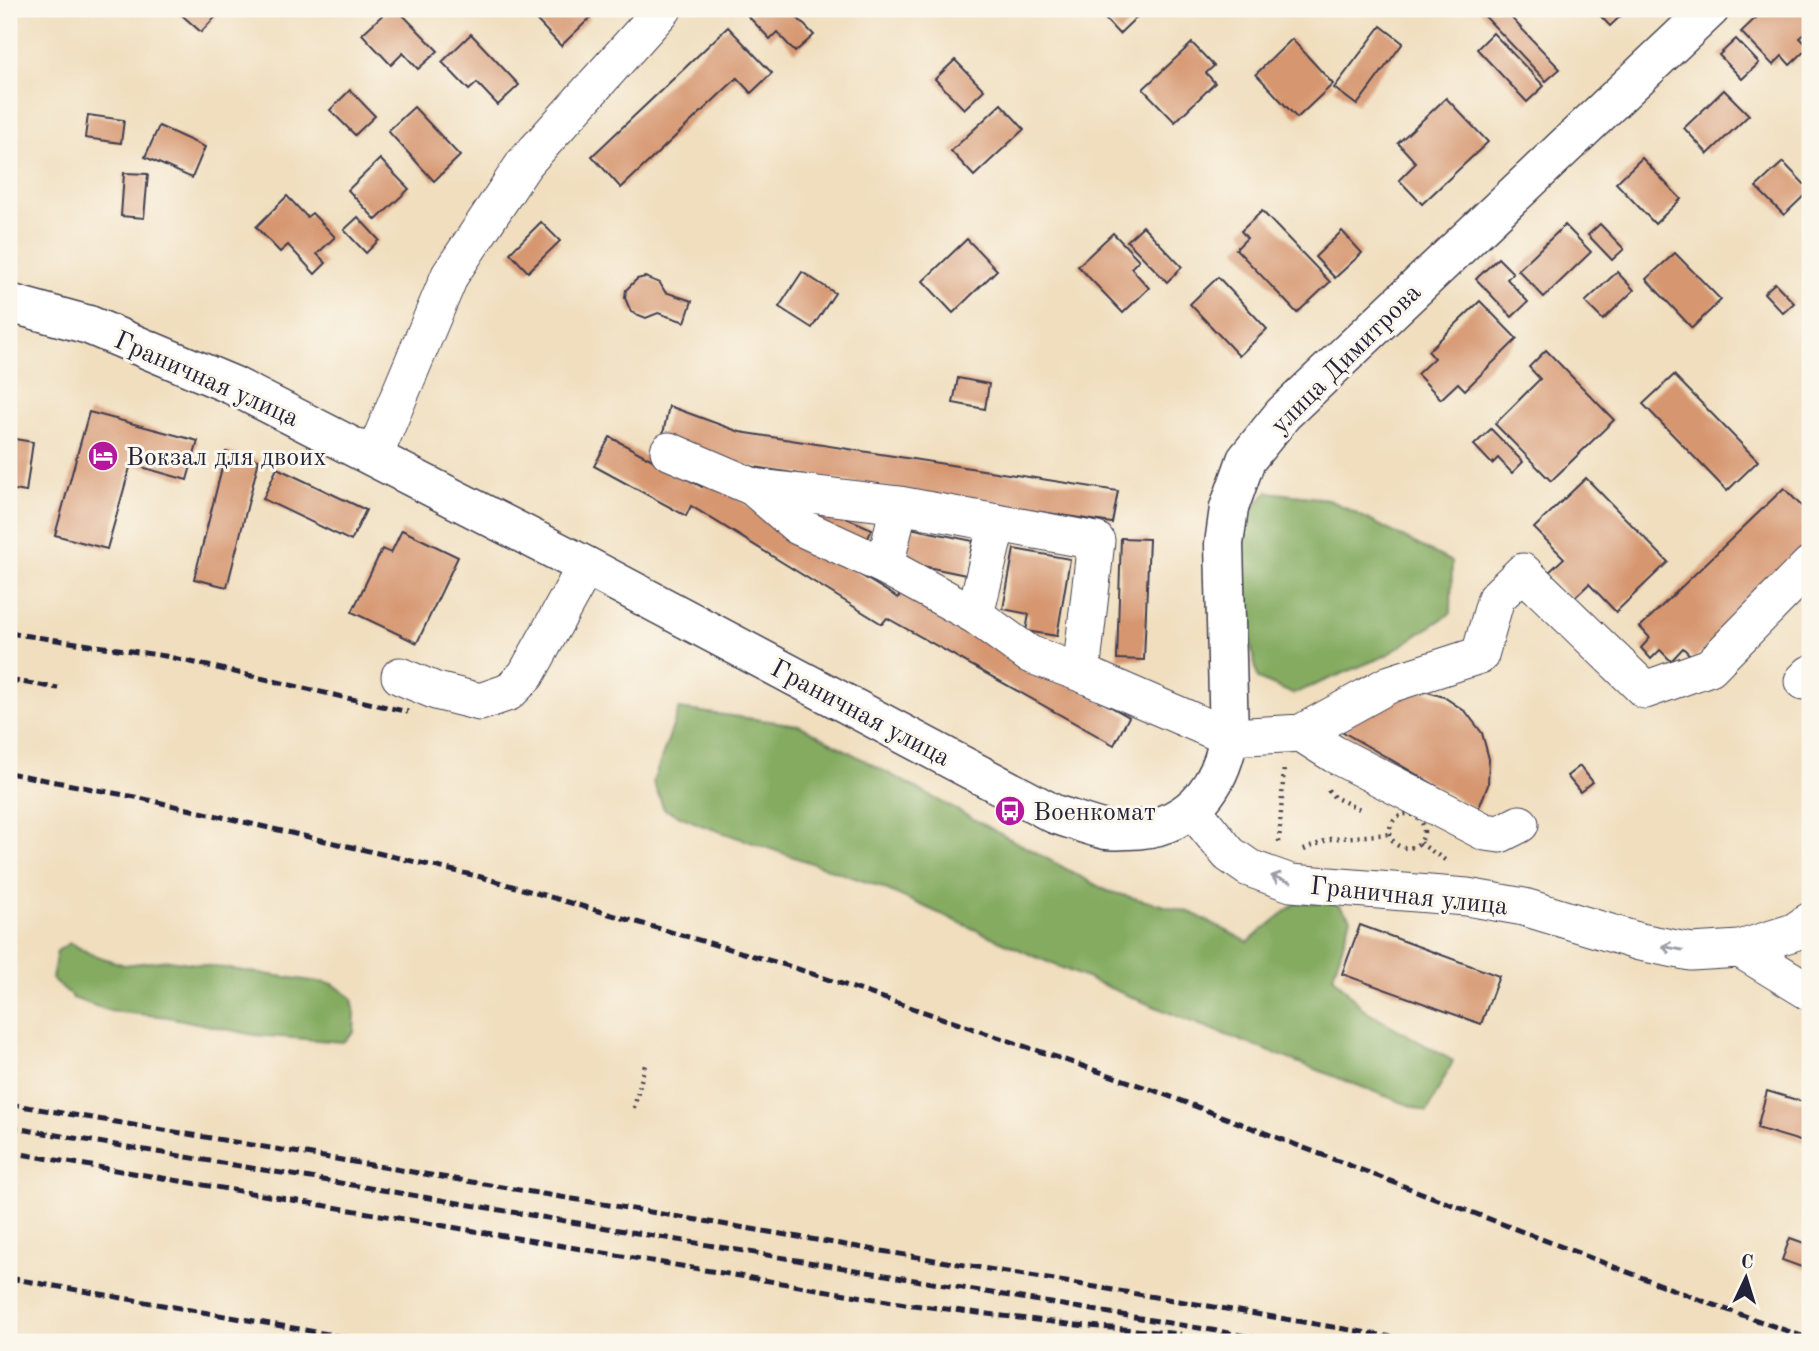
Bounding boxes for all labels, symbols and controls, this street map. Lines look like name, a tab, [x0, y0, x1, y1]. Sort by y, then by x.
street label: улица Димитрова	[1267, 279, 1426, 439]
street label: Граничная улица	[110, 328, 302, 432]
hotel icon: Вокзал для двоих	[86, 439, 120, 473]
place label: Вокзал для двоих	[126, 445, 327, 471]
street label: Граничная улица	[766, 656, 954, 772]
bus stop icon: Военкомат	[993, 794, 1027, 828]
place label: Военкомат	[1033, 800, 1156, 826]
one-way arrow	[1271, 872, 1293, 885]
street label: Граничная улица	[1309, 874, 1509, 920]
one-way arrow	[1661, 941, 1684, 955]
north arrow	[1710, 1242, 1780, 1312]
text: С	[1740, 1254, 1754, 1273]

